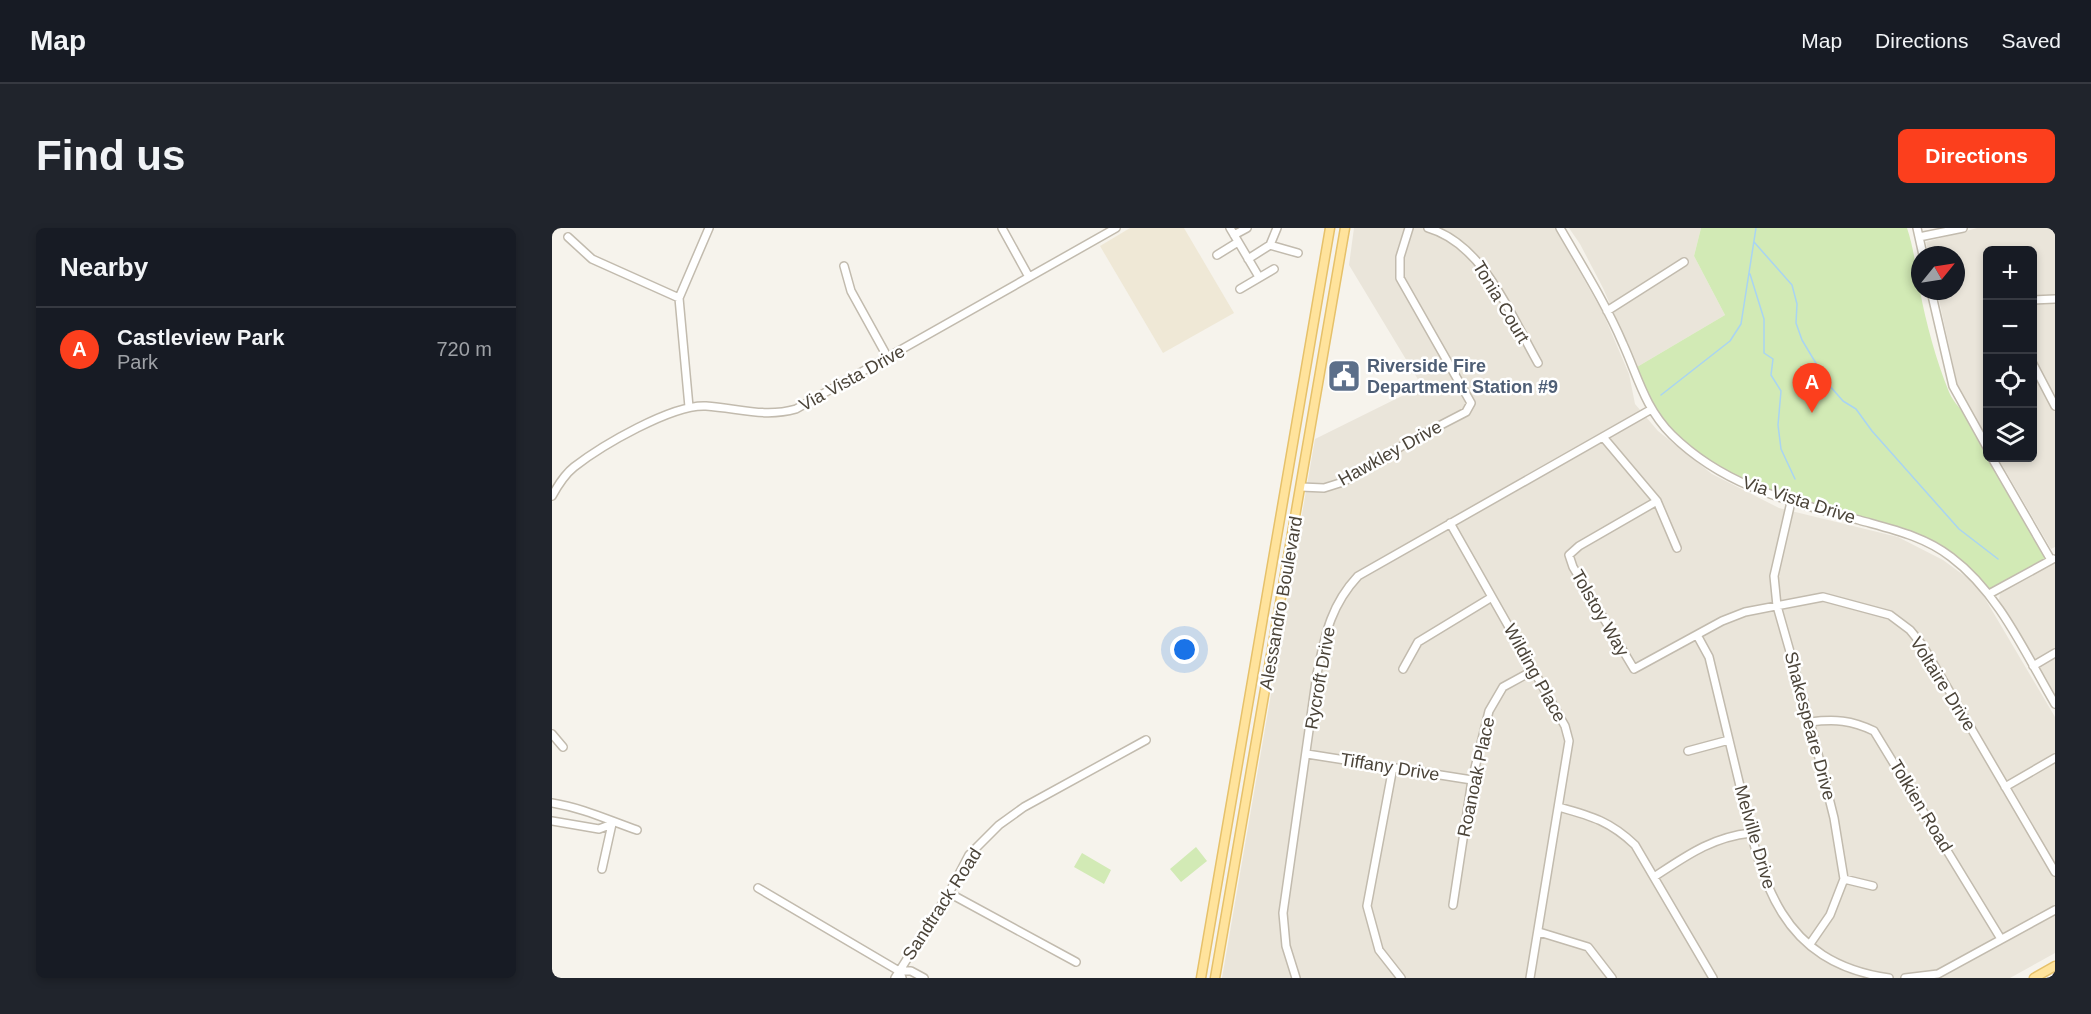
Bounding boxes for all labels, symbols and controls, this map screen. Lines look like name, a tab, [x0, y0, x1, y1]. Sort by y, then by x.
text: Map	[30, 25, 86, 56]
text: Map	[1801, 29, 1842, 52]
text: Directions	[1875, 29, 1968, 52]
text: Saved	[2001, 29, 2061, 52]
button: Directions	[1898, 129, 2055, 183]
text: Find us	[36, 132, 185, 179]
north arrow	[1911, 246, 1965, 300]
map controls	[1983, 246, 2037, 462]
button: +	[1983, 246, 2037, 300]
text: Nearby	[60, 252, 148, 282]
street label: Tonia Court	[1469, 257, 1533, 347]
button: −	[1983, 300, 2037, 354]
text: Castleview Park	[117, 325, 285, 350]
text: A	[72, 338, 87, 360]
text: 720 m	[436, 338, 492, 360]
street label: Via Vista Drive	[796, 341, 908, 415]
text: Park	[117, 351, 158, 373]
button: locate	[1983, 354, 2037, 408]
place label: Riverside Fire Department Station #9	[1367, 356, 1558, 397]
public building icon: Riverside Fire Department Station #9	[1326, 358, 1362, 394]
pin: A	[1792, 364, 1832, 413]
button: layers	[1983, 408, 2037, 462]
street label: Hawkley Drive	[1335, 416, 1445, 490]
street label: Via Vista Drive	[1740, 472, 1858, 528]
street label: Alessandro Boulevard	[1256, 515, 1306, 691]
street label: Tolstoy Way	[1567, 566, 1633, 660]
street label: Wilding Place	[1500, 620, 1570, 726]
street label: Rycroft Drive	[1301, 625, 1339, 731]
street label: Voltaire Drive	[1906, 633, 1980, 735]
your location	[1170, 635, 1199, 664]
street label: Shakespeare Drive	[1781, 649, 1839, 803]
street label: Roanoak Place	[1454, 715, 1498, 839]
street label: Tiffany Drive	[1339, 749, 1441, 785]
street label: Tolkien Road	[1886, 756, 1956, 856]
street label: Melville Drive	[1731, 783, 1779, 891]
street label: Sandtrack Road	[898, 844, 986, 964]

